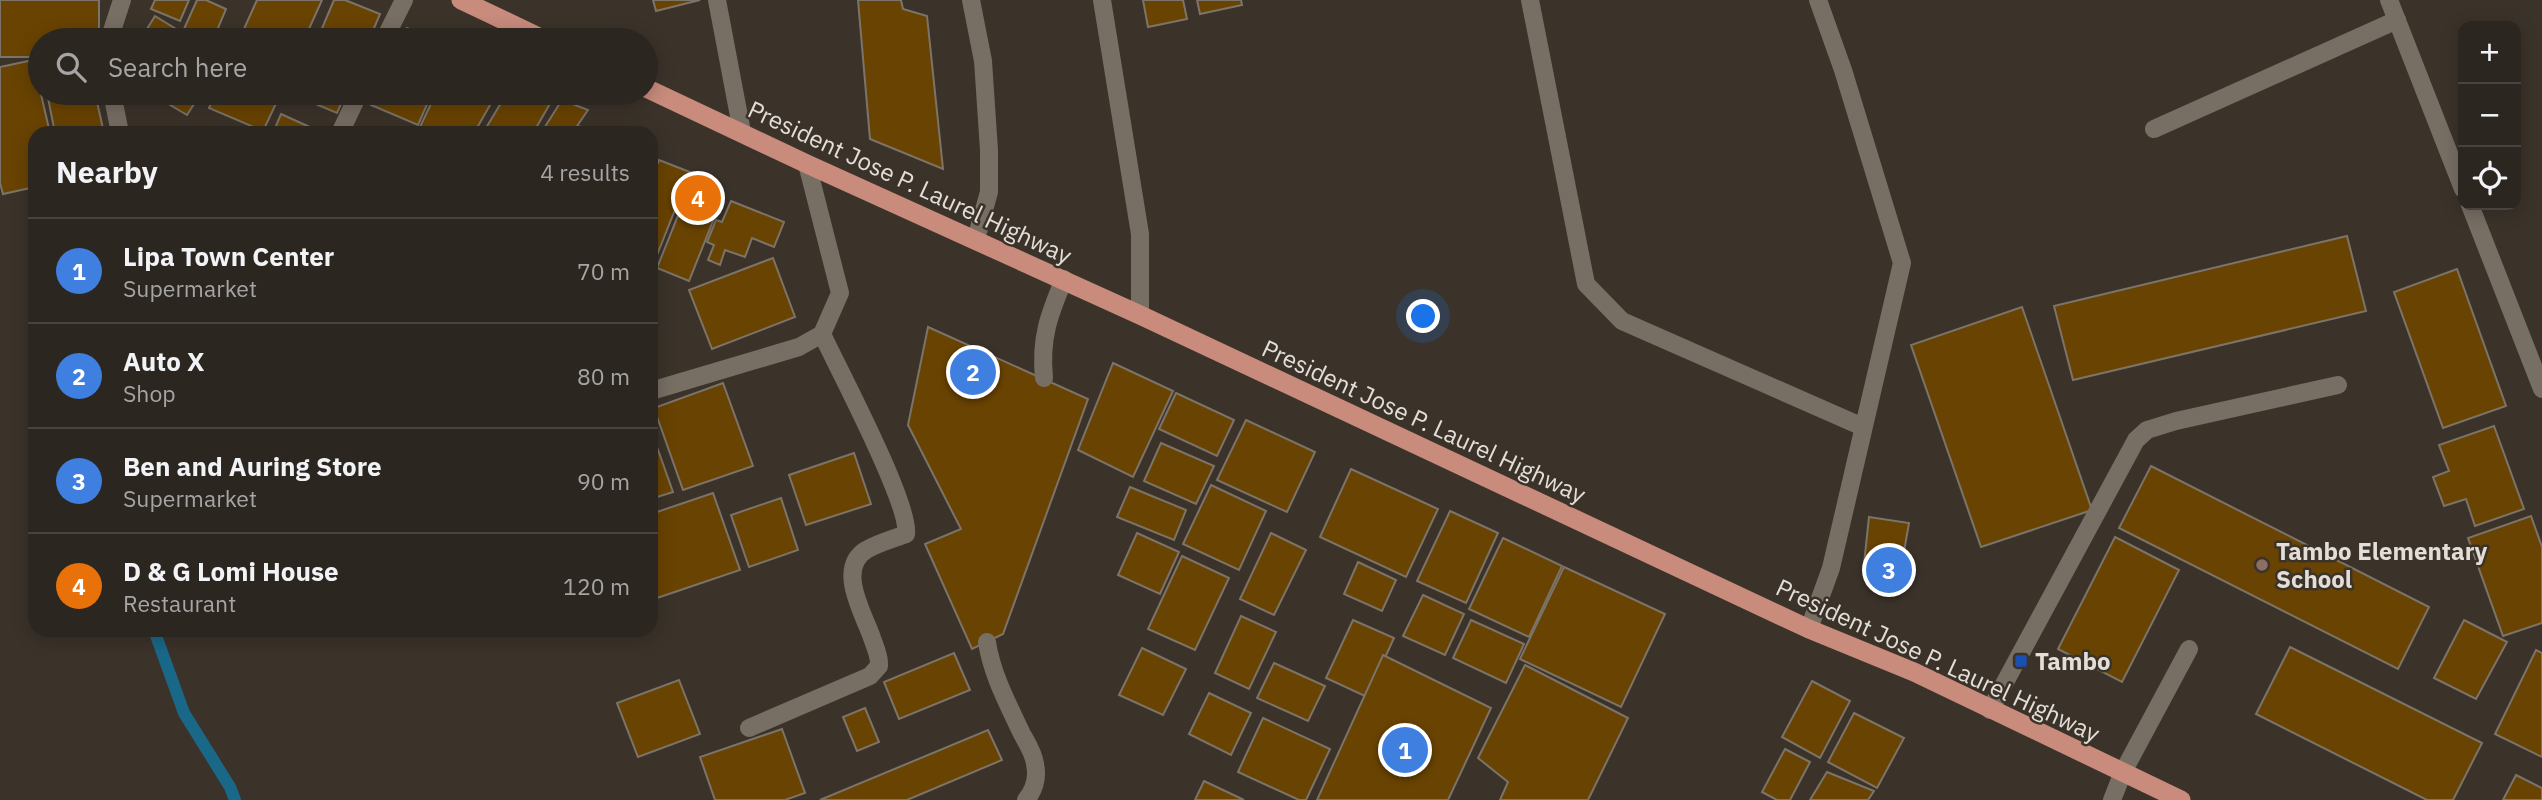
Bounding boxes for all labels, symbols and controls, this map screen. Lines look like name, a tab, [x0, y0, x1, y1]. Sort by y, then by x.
map controls	[2458, 21, 2521, 210]
button: +	[2458, 21, 2521, 84]
search box	[28, 28, 658, 105]
icon: search	[52, 48, 90, 86]
text: Search here	[108, 50, 247, 84]
button: −	[2458, 84, 2521, 147]
street label: President Jose P. Laurel Highway	[743, 93, 1077, 271]
button: locate	[2458, 147, 2521, 210]
text: Nearby	[56, 152, 158, 191]
text: 4 results	[540, 157, 630, 187]
pin: 4	[675, 172, 721, 224]
text: Lipa Town Center	[123, 239, 334, 273]
text: 1	[72, 256, 86, 286]
text: 70 m	[577, 256, 630, 286]
text: Supermarket	[123, 273, 257, 303]
your location	[1406, 299, 1440, 333]
street label: President Jose P. Laurel Highway	[1257, 332, 1591, 510]
text: Auto X	[123, 344, 204, 378]
pin: 2	[950, 346, 996, 398]
text: 2	[72, 361, 86, 391]
text: 80 m	[577, 361, 630, 391]
text: Shop	[123, 378, 176, 408]
text: Ben and Auring Store	[123, 449, 382, 483]
text: 3	[72, 466, 86, 496]
text: 90 m	[577, 466, 630, 496]
text: Supermarket	[123, 483, 257, 513]
place label: Tambo Elementary School	[2276, 535, 2488, 595]
pin: 3	[1866, 544, 1912, 596]
text: D & G Lomi House	[123, 554, 339, 588]
marker: Tambo Elementary School	[2254, 557, 2270, 573]
text: 4	[72, 571, 86, 601]
text: 120 m	[563, 571, 630, 601]
street label: President Jose P. Laurel Highway	[1771, 571, 2105, 749]
text: Restaurant	[123, 588, 236, 618]
place label: Tambo	[2035, 645, 2111, 677]
marker: Tambo	[2013, 653, 2029, 669]
pin: 1	[1382, 724, 1428, 776]

